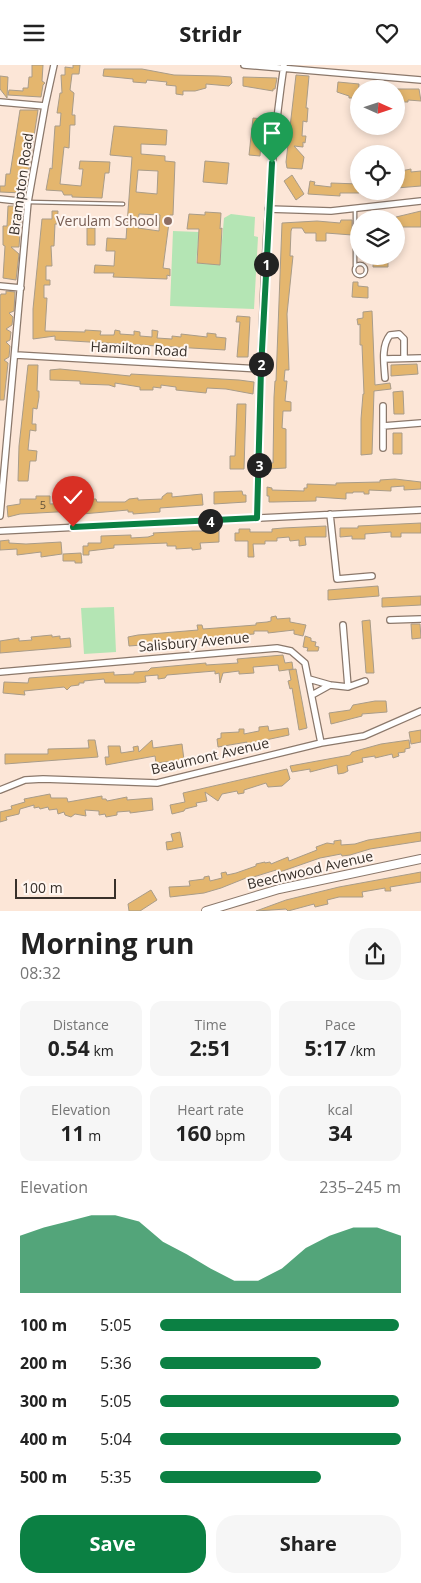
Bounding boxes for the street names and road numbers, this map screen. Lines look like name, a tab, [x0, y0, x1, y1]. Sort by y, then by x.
street label: Brampton Road	[4, 132, 37, 236]
street label: Hamilton Road	[90, 336, 188, 361]
street label: Salisbury Avenue	[138, 627, 250, 656]
street label: Beaumont Avenue	[149, 733, 271, 778]
street label: Beechwood Avenue	[245, 846, 375, 893]

